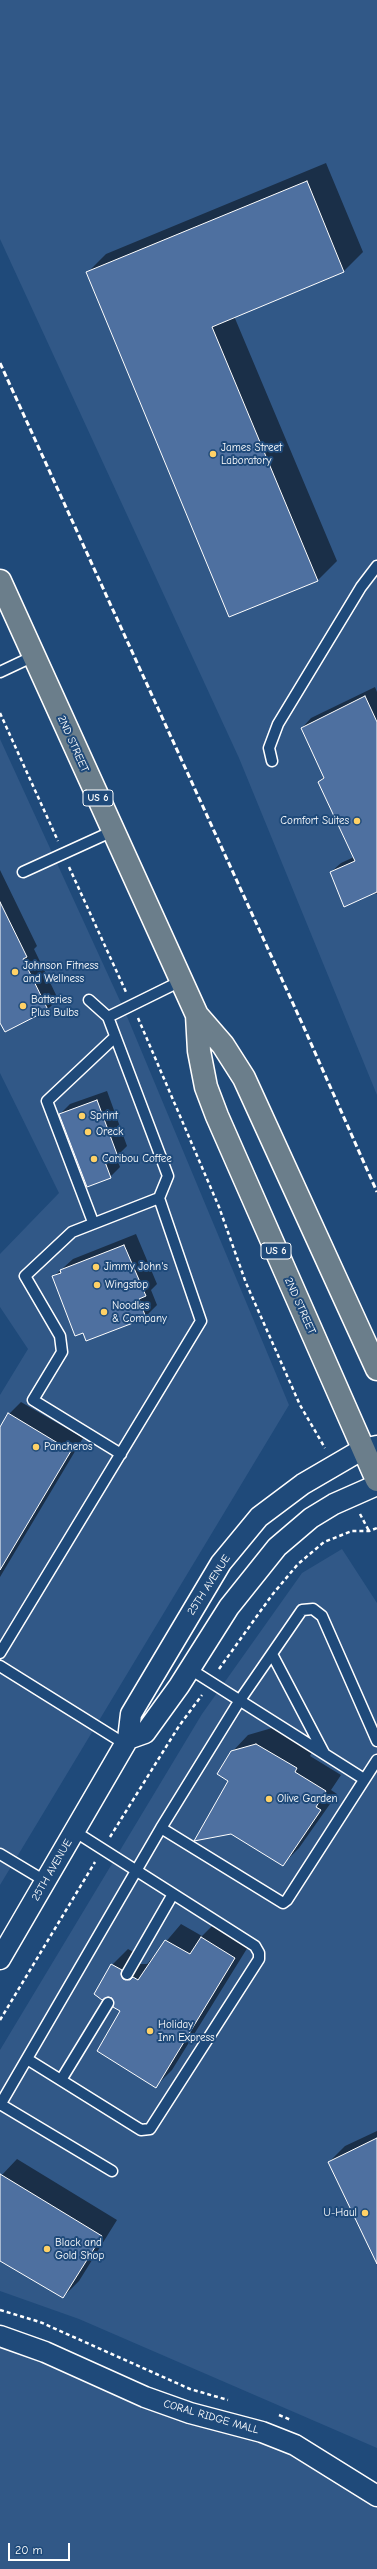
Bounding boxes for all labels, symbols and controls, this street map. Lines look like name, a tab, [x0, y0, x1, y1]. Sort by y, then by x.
place label: James Street Laboratory	[221, 441, 282, 467]
marker: James Street Laboratory	[208, 449, 218, 459]
street label: 2ND STREET	[55, 713, 91, 775]
road number: US 6	[83, 790, 113, 806]
place label: Comfort Suites	[280, 814, 349, 828]
marker: Comfort Suites	[352, 816, 362, 826]
place label: Johnson Fitness and Wellness	[23, 959, 99, 985]
marker: Johnson Fitness and Wellness	[10, 967, 20, 977]
place label: Batteries Plus Bulbs	[31, 993, 79, 1019]
marker: Batteries Plus Bulbs	[18, 1001, 28, 1011]
place label: Sprint	[90, 1109, 118, 1123]
marker: Sprint	[77, 1111, 87, 1121]
place label: Oreck	[96, 1125, 123, 1139]
marker: Oreck	[83, 1127, 93, 1137]
place label: Caribou Coffee	[102, 1152, 172, 1166]
marker: Caribou Coffee	[89, 1154, 99, 1164]
road number: US 6	[261, 1243, 291, 1259]
place label: Jimmy John's	[104, 1260, 168, 1274]
marker: Jimmy John's	[91, 1262, 101, 1272]
street label: 2ND STREET	[282, 1275, 318, 1337]
place label: Wingstop	[105, 1278, 148, 1292]
marker: Wingstop	[92, 1280, 102, 1290]
place label: Noodles & Company	[112, 1299, 167, 1325]
marker: Noodles & Company	[99, 1307, 109, 1317]
place label: Pancheros	[44, 1440, 93, 1454]
marker: Pancheros	[31, 1442, 41, 1452]
street label: 25TH AVENUE	[185, 1552, 233, 1618]
place label: Olive Garden	[277, 1792, 338, 1806]
marker: Olive Garden	[264, 1794, 274, 1804]
street label: 25TH AVENUE	[29, 1837, 75, 1903]
place label: Holiday Inn Express	[158, 2018, 215, 2044]
marker: Holiday Inn Express	[145, 2026, 155, 2036]
place label: U-Haul	[323, 2206, 357, 2220]
marker: U-Haul	[360, 2208, 370, 2218]
place label: Black and Gold Shop	[55, 2236, 104, 2262]
marker: Black and Gold Shop	[42, 2244, 52, 2254]
street label: CORAL RIDGE MALL	[162, 2397, 260, 2437]
scale bar	[10, 2535, 72, 2561]
text: 20 m	[15, 2543, 43, 2557]

